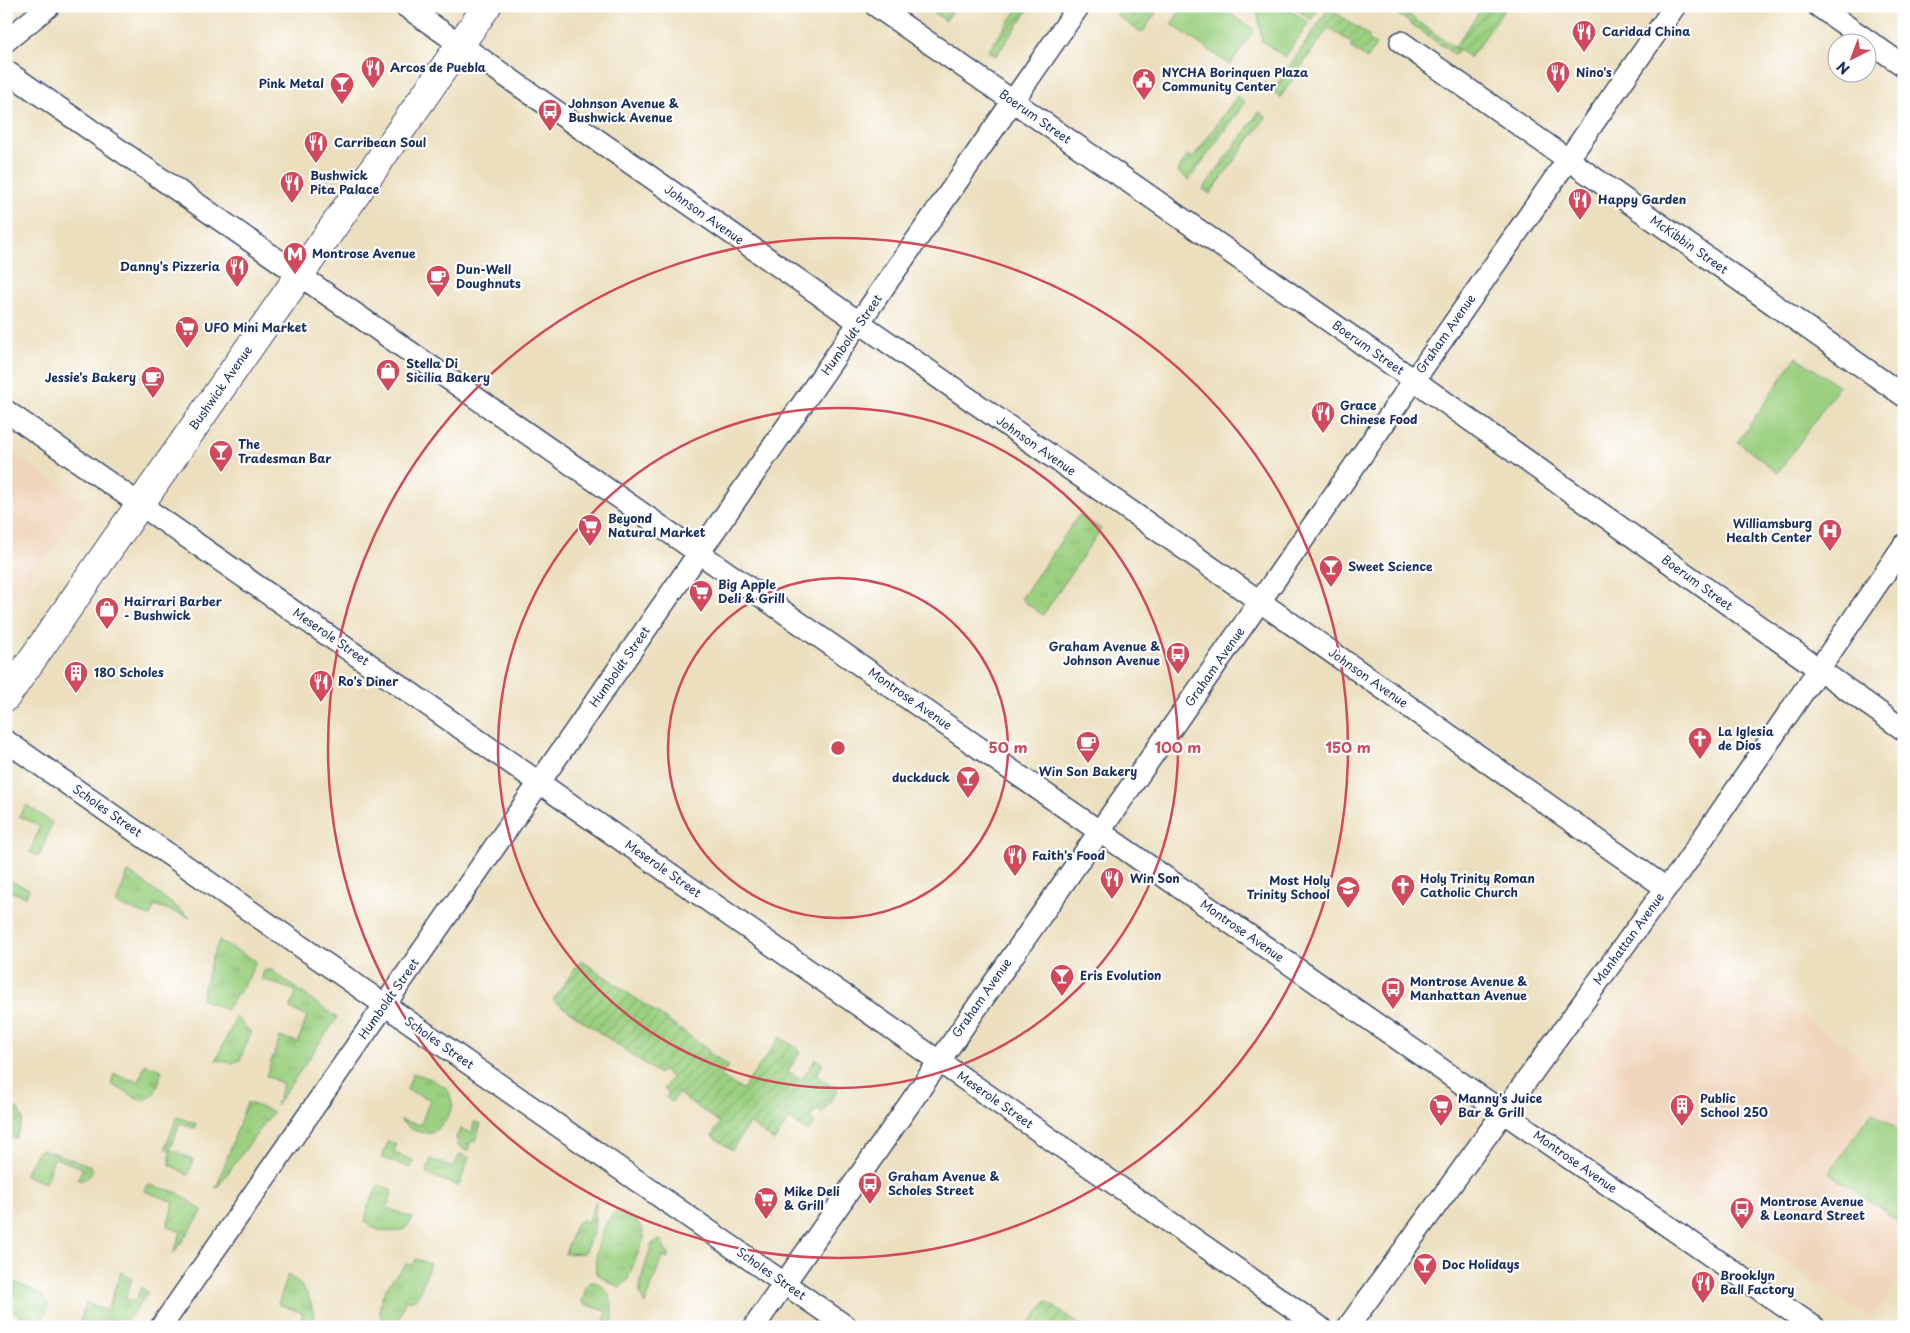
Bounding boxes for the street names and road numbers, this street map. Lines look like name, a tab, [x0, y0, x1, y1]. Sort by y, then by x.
street label: Boerum Street	[996, 85, 1075, 148]
street label: Johnson Avenue	[661, 180, 749, 249]
street label: McKibbin Street	[1647, 211, 1732, 278]
street label: Humboldt Street	[816, 290, 886, 379]
street label: Graham Avenue	[1411, 290, 1480, 377]
street label: Boerum Street	[1329, 316, 1408, 379]
street label: Bushwick Avenue	[184, 341, 256, 433]
street label: Johnson Avenue	[993, 411, 1081, 480]
street label: Boerum Street	[1658, 550, 1737, 614]
street label: Meserole Street	[290, 603, 373, 669]
street label: Humboldt Street	[584, 622, 654, 711]
street label: Graham Avenue	[1180, 623, 1249, 710]
street label: Johnson Avenue	[1325, 643, 1413, 712]
street label: Montrose Avenue	[865, 662, 957, 734]
street label: Scholes Street	[69, 780, 146, 841]
street label: Meserole Street	[622, 835, 705, 901]
street label: Manhattan Avenue	[1588, 888, 1668, 988]
street label: Montrose Avenue	[1197, 894, 1289, 966]
street label: Humboldt Street	[353, 954, 423, 1043]
street label: Graham Avenue	[947, 954, 1016, 1041]
street label: Scholes Street	[401, 1012, 478, 1073]
street label: Meserole Street	[954, 1066, 1037, 1132]
street label: Montrose Avenue	[1530, 1125, 1622, 1197]
street label: Scholes Street	[733, 1243, 810, 1304]

